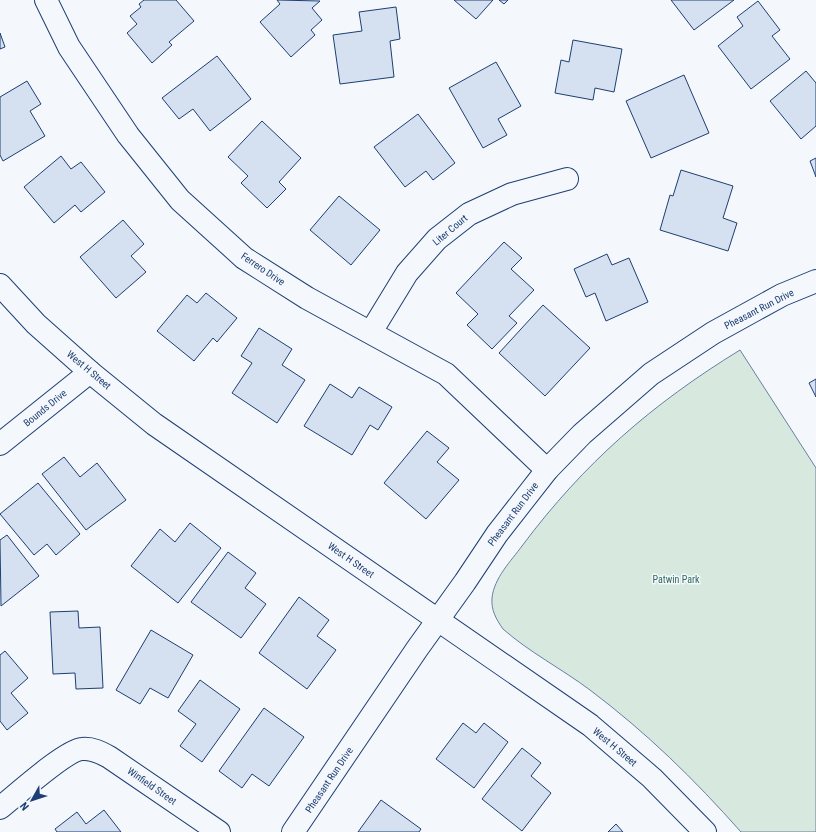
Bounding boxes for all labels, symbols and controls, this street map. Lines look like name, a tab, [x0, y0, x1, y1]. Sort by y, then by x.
street label: Liter Court	[430, 212, 470, 248]
street label: Ferrero Drive	[239, 250, 287, 288]
street label: Pheasant Run Drive	[722, 287, 796, 331]
street label: West H Street	[65, 348, 113, 392]
street label: Bounds Drive	[21, 387, 69, 429]
street label: Pheasant Run Drive	[486, 480, 541, 548]
street label: West H Street	[326, 540, 376, 580]
park label: Patwin Park	[652, 574, 700, 585]
street label: West H Street	[591, 725, 639, 769]
street label: Pheasant Run Drive	[303, 745, 355, 815]
street label: Winfield Street	[125, 765, 179, 807]
north arrow	[12, 780, 52, 820]
text: N	[17, 799, 32, 813]

